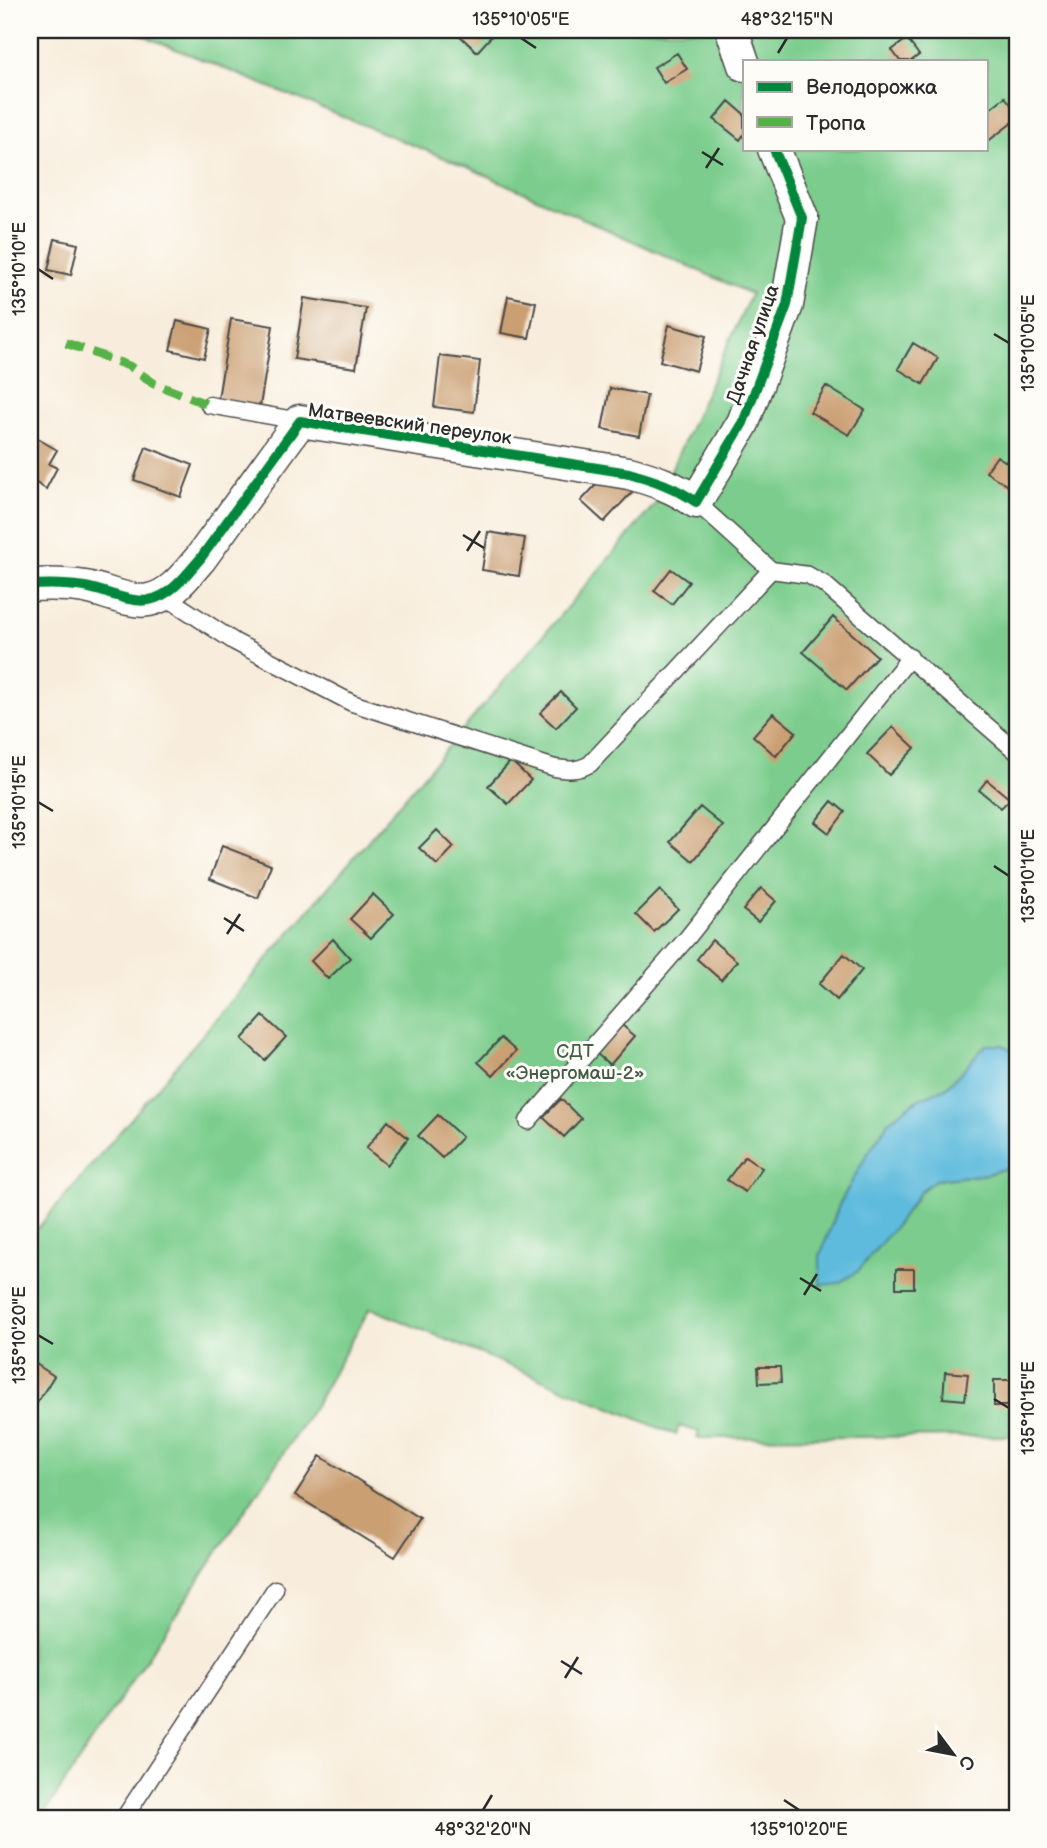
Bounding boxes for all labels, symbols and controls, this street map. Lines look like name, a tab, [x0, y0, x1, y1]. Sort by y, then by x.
text: 135°10'05"E	[472, 9, 570, 30]
text: 48°32'15"N	[740, 9, 834, 30]
legend	[743, 60, 988, 150]
text: Велодорожка	[806, 75, 938, 100]
text: Тропа	[806, 111, 866, 136]
text: 135°10'10"E	[9, 222, 30, 316]
street label: Дачная улица	[722, 282, 785, 407]
text: 135°10'05"E	[1018, 294, 1039, 392]
street label: Матвеевский переулок	[306, 399, 513, 450]
text: 135°10'15"E	[9, 755, 30, 849]
text: 135°10'10"E	[1018, 829, 1039, 923]
park label: СДТ «Энергомаш-2»	[506, 1040, 645, 1085]
text: 135°10'20"E	[9, 1286, 30, 1384]
text: 135°10'15"E	[1018, 1361, 1039, 1455]
north arrow	[918, 1718, 988, 1788]
text: С	[953, 1751, 979, 1774]
text: 48°32'20"N	[435, 1819, 531, 1840]
text: 135°10'20"E	[750, 1819, 848, 1840]

